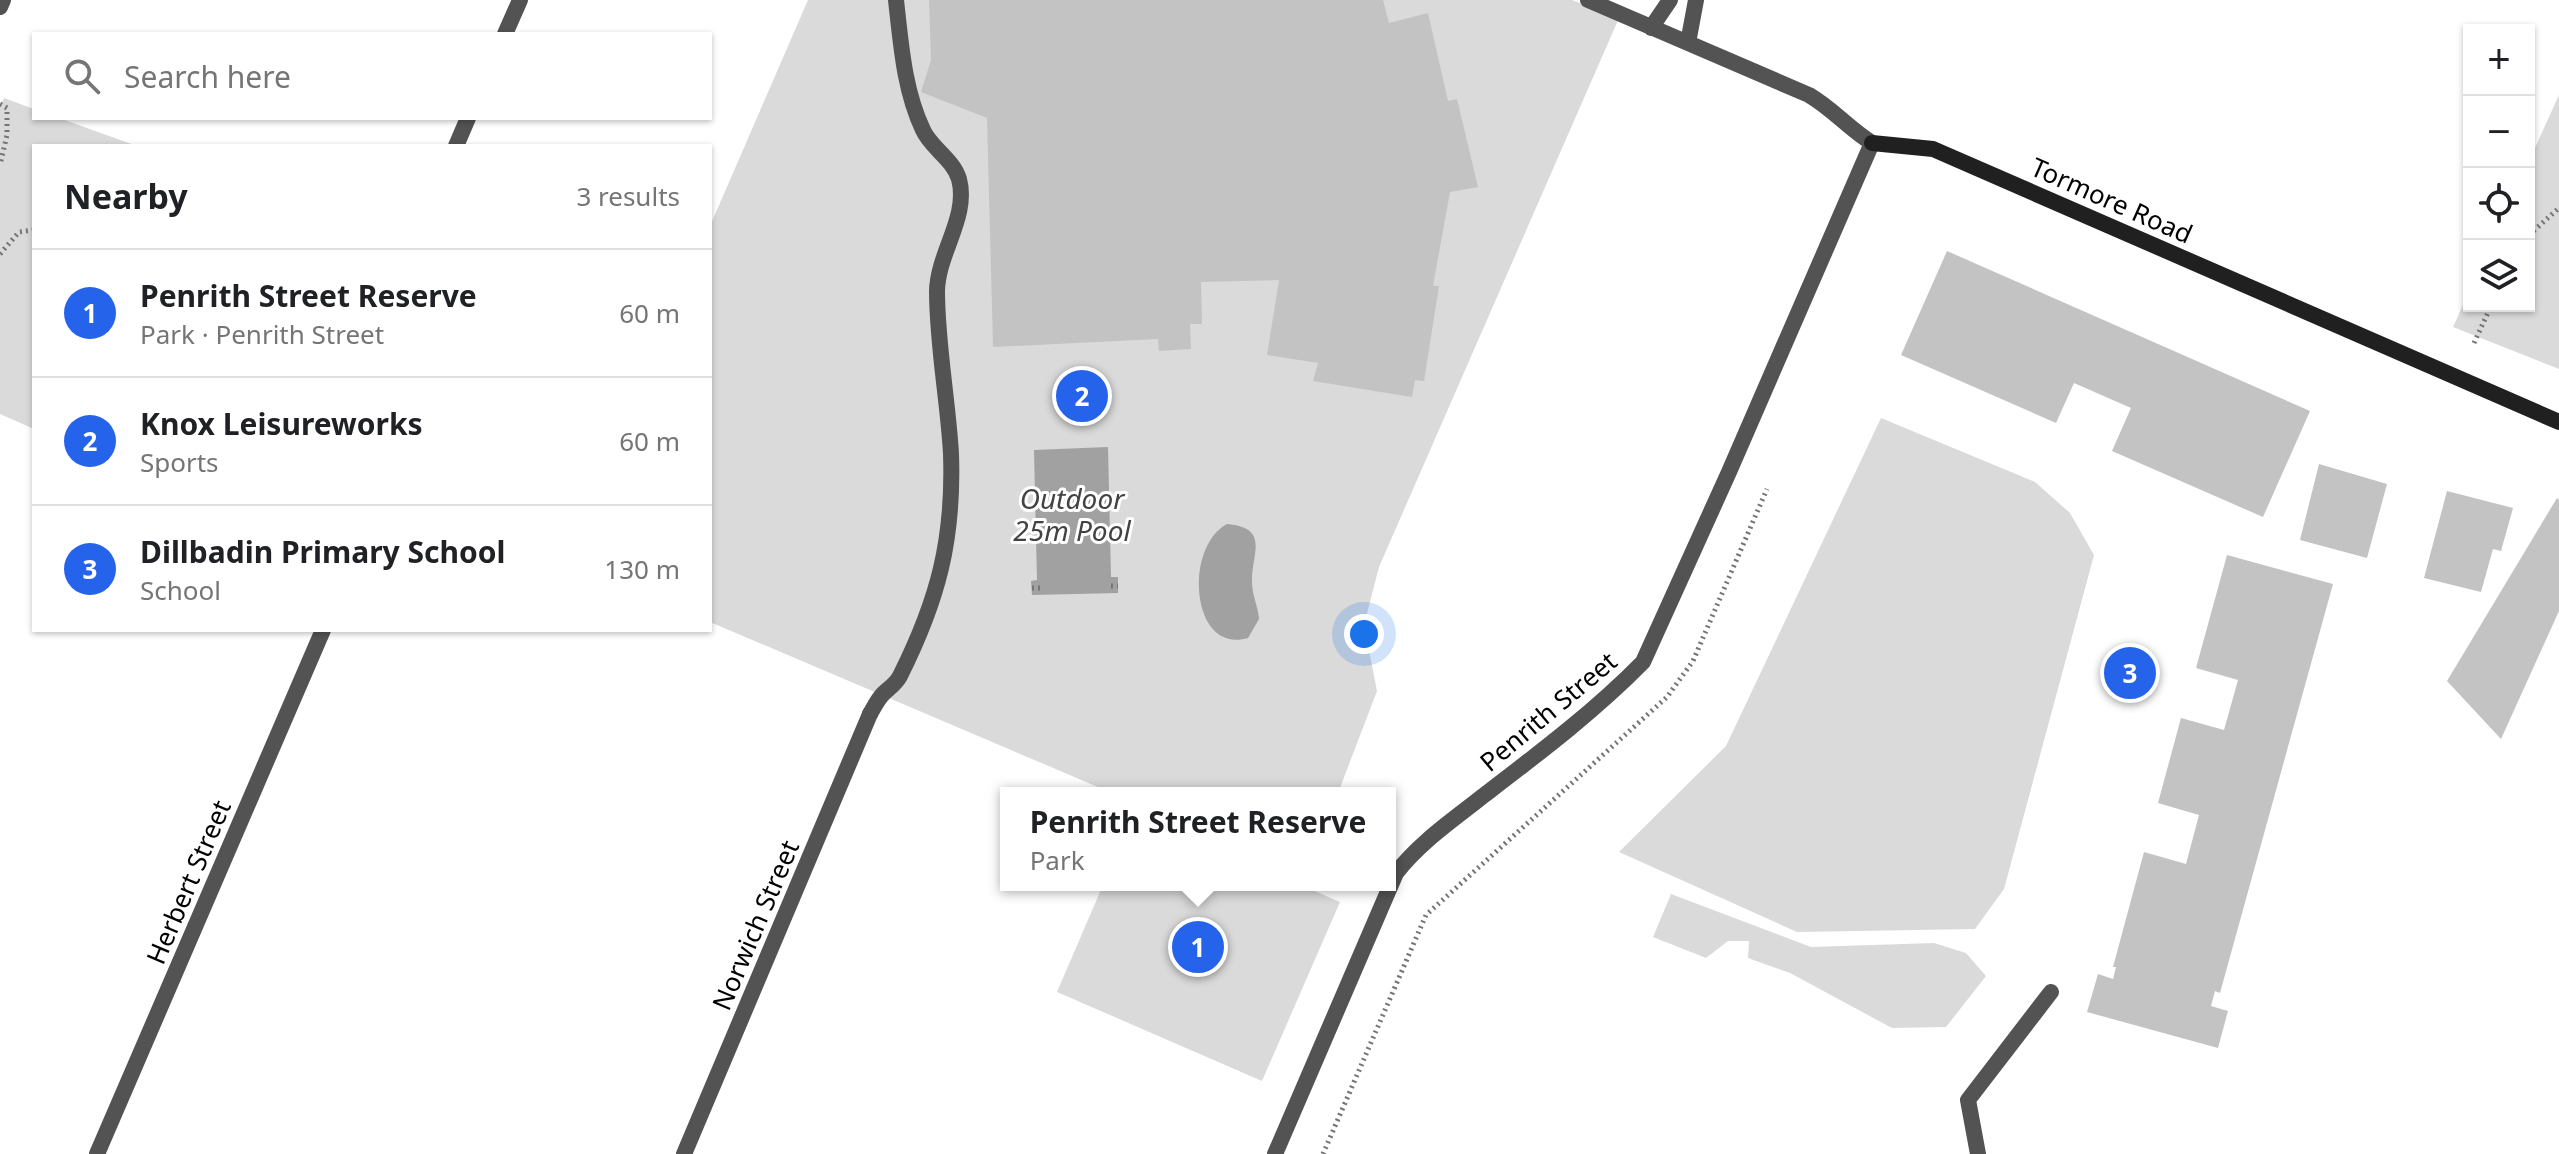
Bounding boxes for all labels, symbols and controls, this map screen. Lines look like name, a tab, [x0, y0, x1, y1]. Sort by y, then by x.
map controls	[2463, 24, 2535, 312]
button: +	[2463, 24, 2535, 96]
search box	[32, 32, 712, 120]
icon: search	[60, 54, 104, 98]
text: Search here	[124, 56, 291, 97]
button: −	[2463, 96, 2535, 168]
street label: Tormore Road	[2026, 148, 2198, 252]
button: locate	[2463, 168, 2535, 240]
text: Nearby	[64, 173, 188, 219]
text: 3 results	[576, 178, 680, 214]
button: layers	[2463, 240, 2535, 312]
text: Penrith Street Reserve	[140, 275, 477, 316]
text: 1	[83, 295, 97, 331]
text: 60 m	[619, 295, 680, 331]
text: Park · Penrith Street	[140, 316, 384, 352]
pin: 2	[1056, 366, 1108, 426]
text: Knox Leisureworks	[140, 403, 423, 444]
text: 2	[83, 423, 97, 459]
text: 60 m	[619, 423, 680, 459]
text: Sports	[140, 444, 219, 480]
water label: Outdoor 25m Pool	[1013, 479, 1131, 549]
text: Dillbadin Primary School	[140, 531, 506, 572]
text: 3	[83, 551, 97, 587]
text: 130 m	[604, 551, 680, 587]
text: School	[140, 572, 221, 608]
your location	[1344, 614, 1384, 654]
street label: Penrith Street	[1472, 643, 1624, 779]
pin: 3	[2104, 643, 2156, 703]
popup	[1000, 787, 1396, 891]
street label: Herbert Street	[137, 795, 239, 969]
text: Penrith Street Reserve	[1030, 801, 1366, 842]
street label: Norwich Street	[703, 835, 807, 1015]
text: Park	[1030, 842, 1085, 878]
pin: 1	[1172, 917, 1224, 977]

